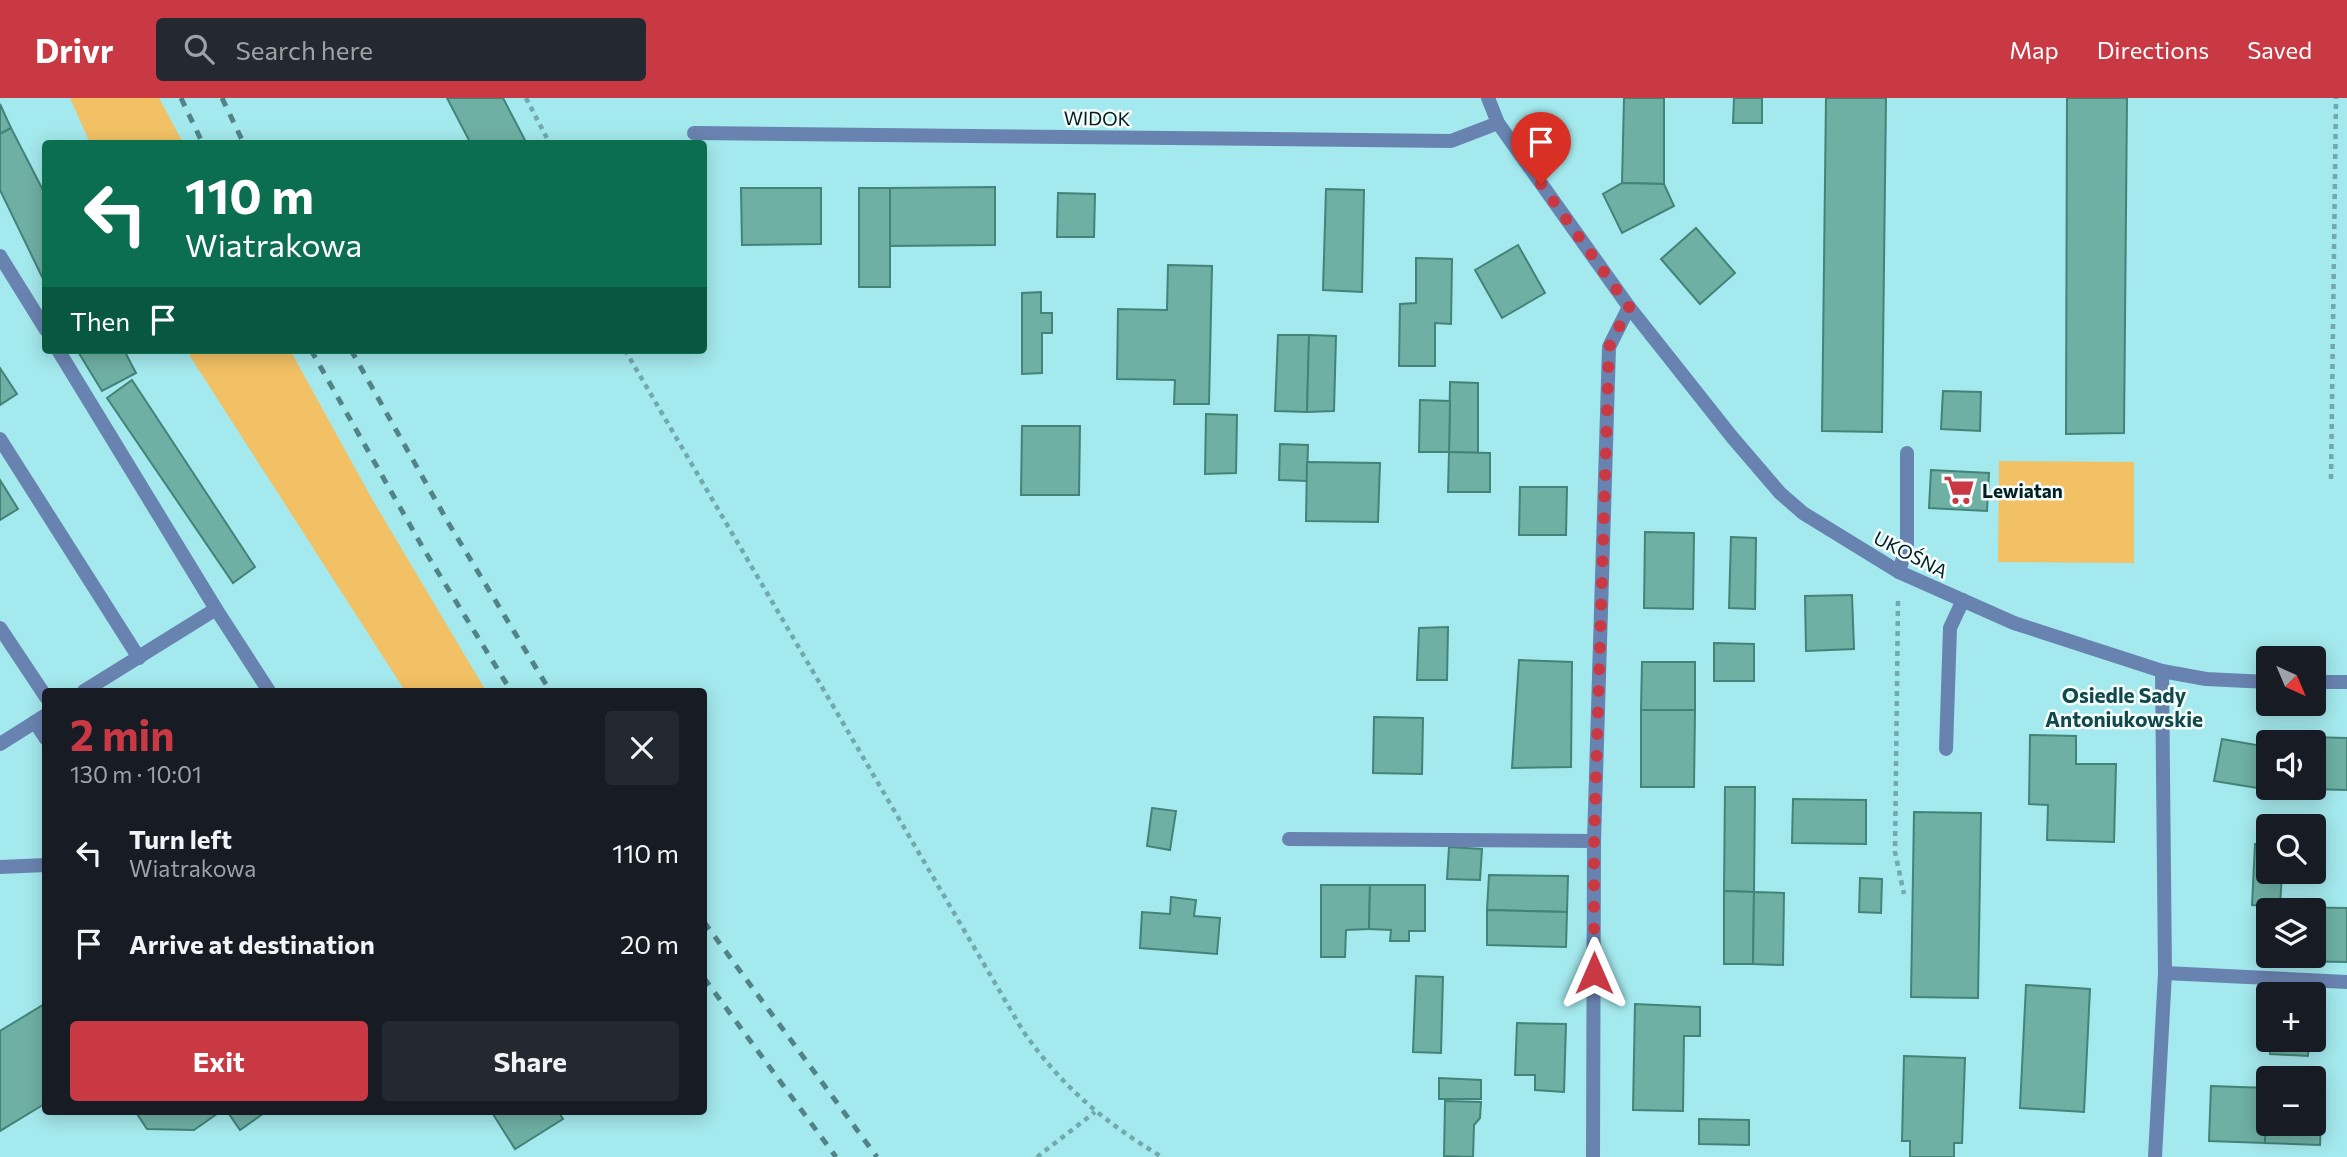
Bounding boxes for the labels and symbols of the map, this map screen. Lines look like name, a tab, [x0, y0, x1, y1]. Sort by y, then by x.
street label: WIDOK	[1063, 106, 1131, 130]
pin	[1511, 112, 1571, 184]
supermarket icon: Lewiatan	[1942, 473, 1976, 507]
place label: Lewiatan	[1982, 479, 2063, 502]
street label: UKOŚNA	[1870, 525, 1952, 582]
north arrow	[2256, 646, 2326, 716]
district label: Osiedle Sady Antoniukowskie	[2045, 682, 2203, 731]
position arrow	[1557, 936, 1631, 1010]

